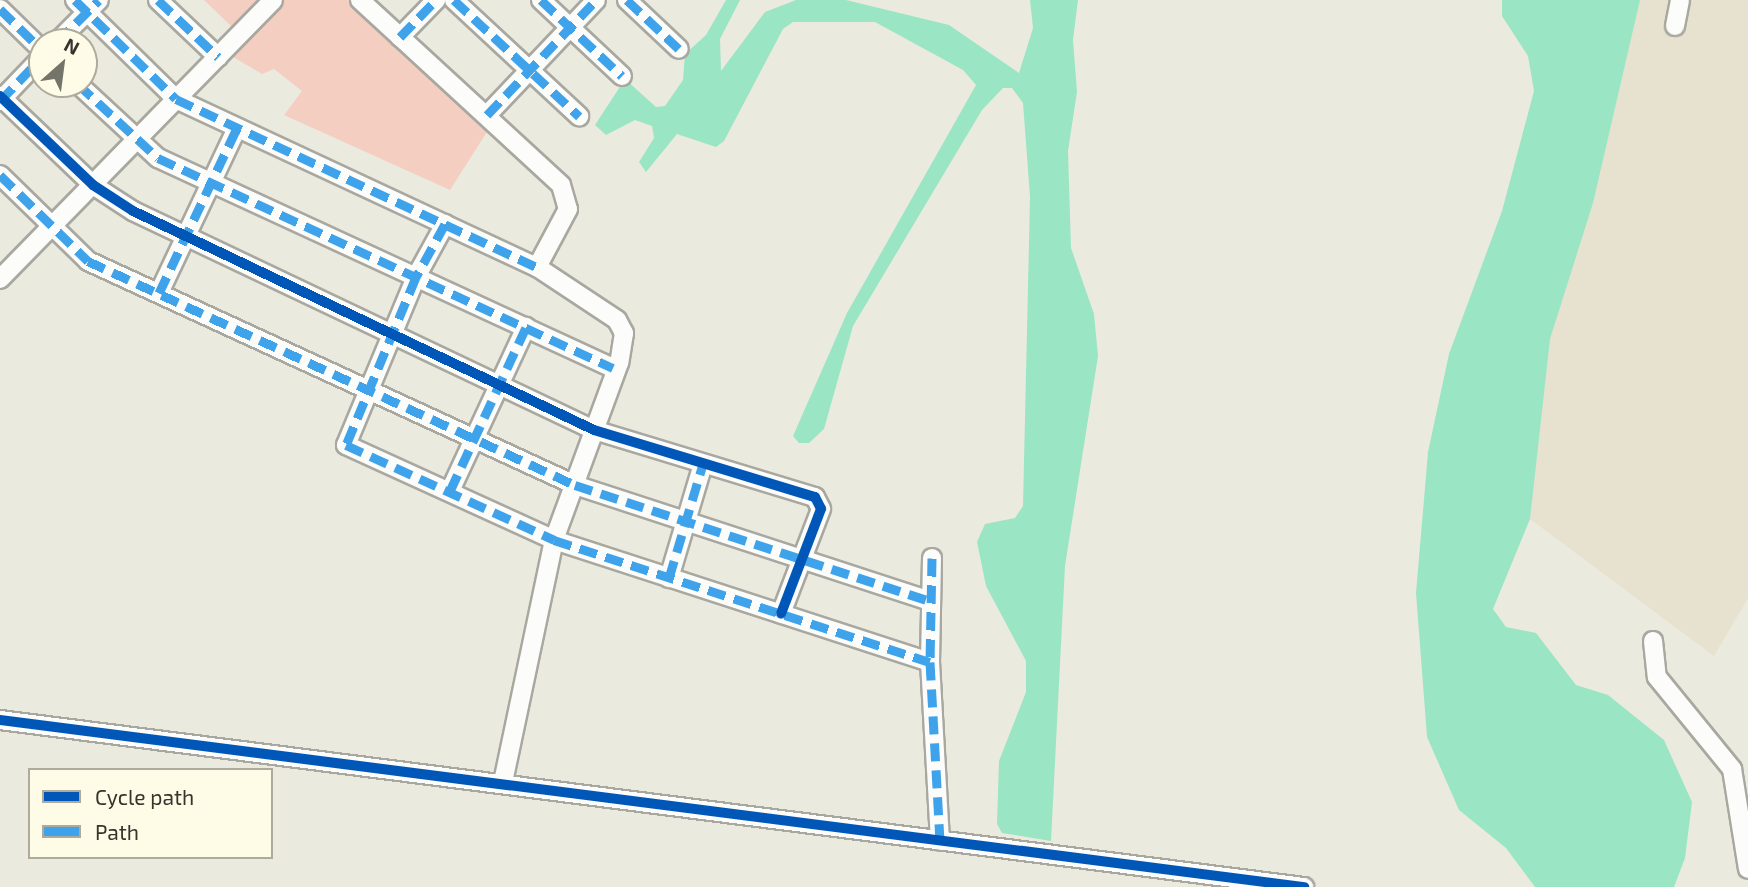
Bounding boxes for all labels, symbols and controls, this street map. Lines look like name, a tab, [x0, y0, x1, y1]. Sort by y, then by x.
north arrow	[28, 28, 98, 98]
text: N	[61, 32, 84, 59]
legend	[28, 768, 273, 859]
text: Cycle path	[95, 784, 194, 809]
text: Path	[95, 819, 139, 844]

